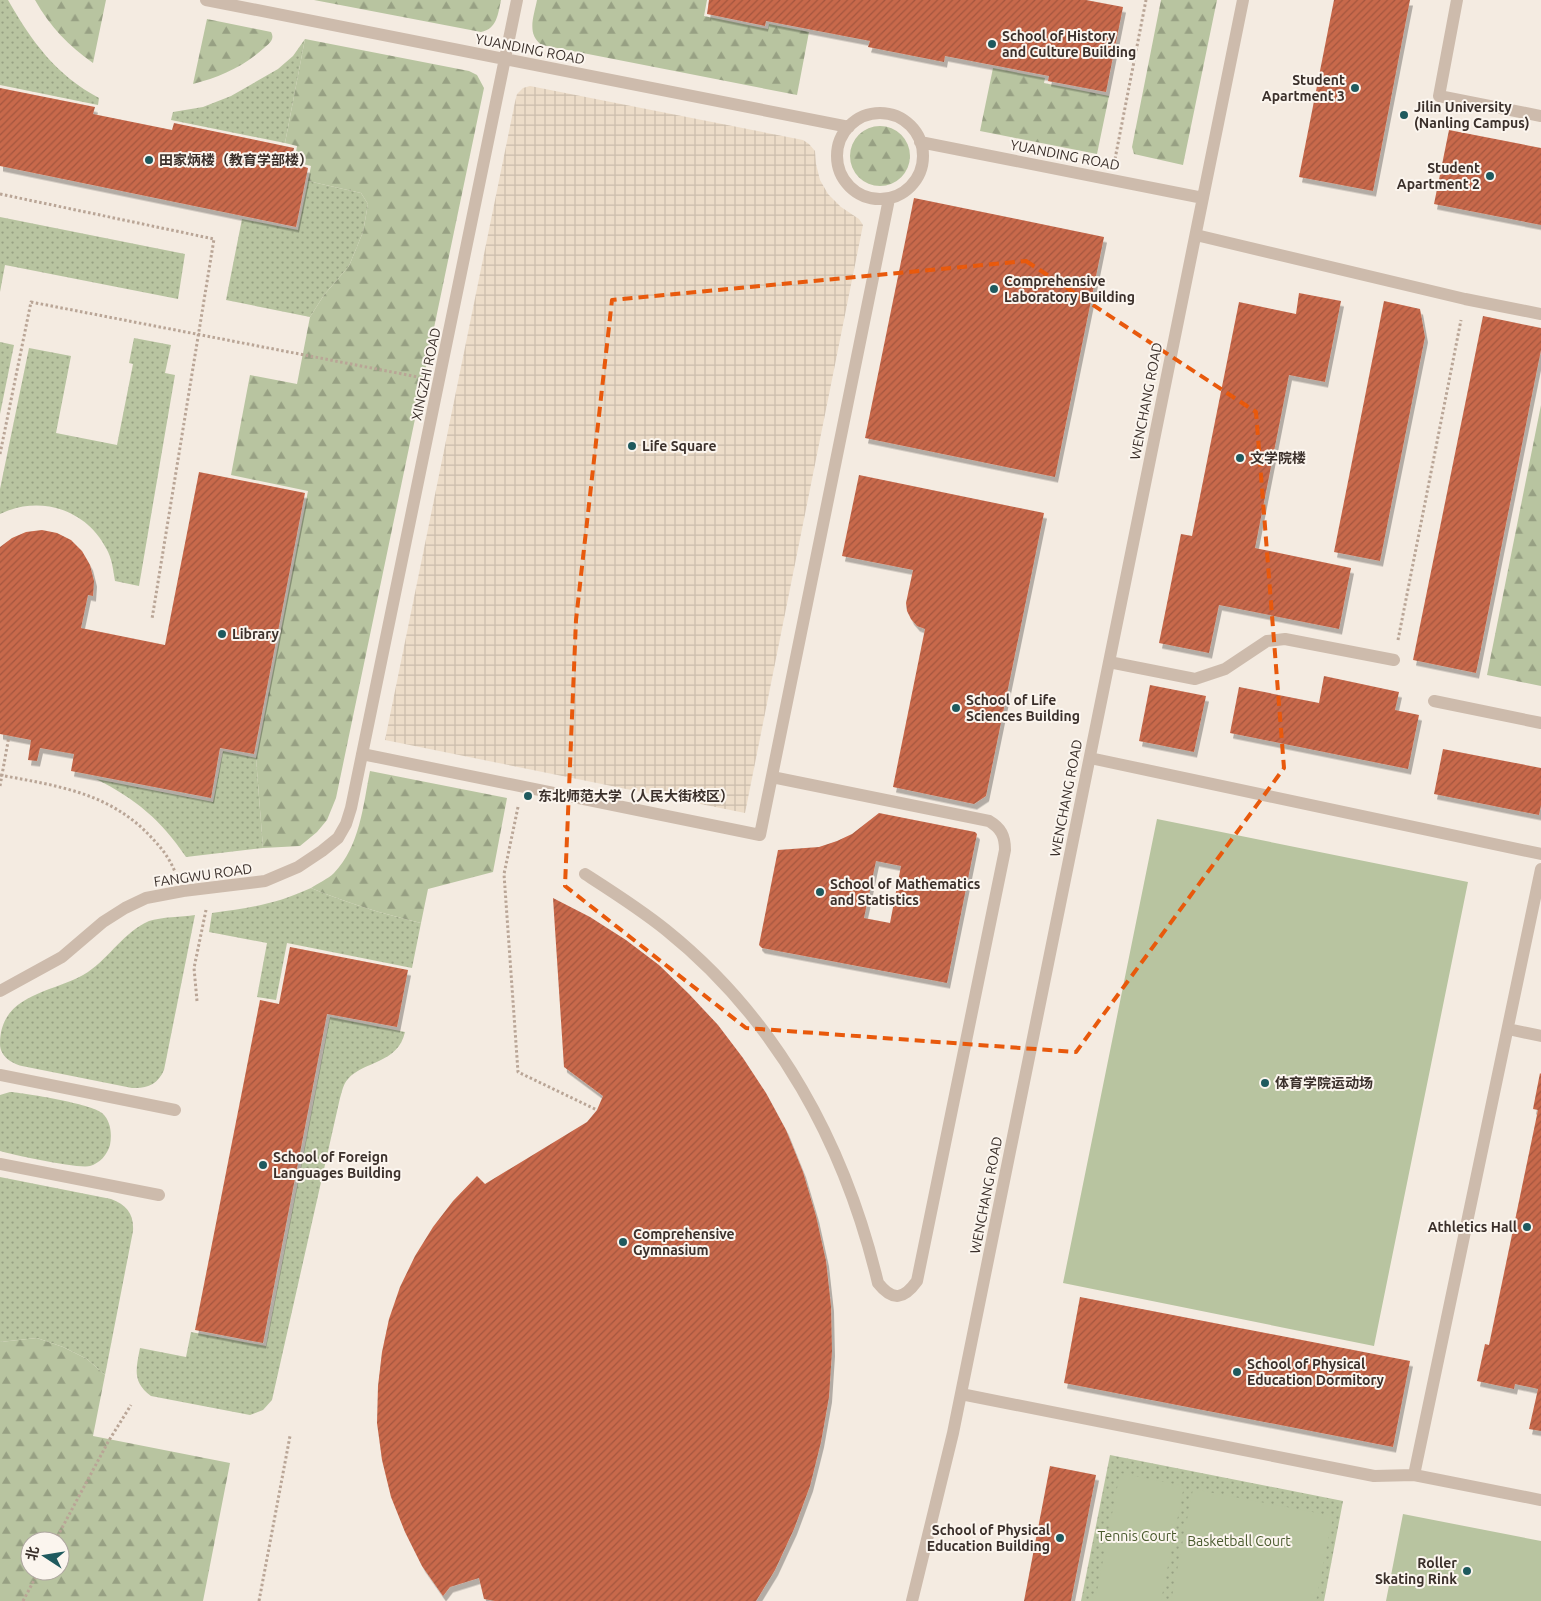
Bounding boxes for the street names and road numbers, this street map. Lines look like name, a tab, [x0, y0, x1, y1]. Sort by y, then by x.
street label: YUANDING ROAD	[474, 31, 586, 67]
street label: YUANDING ROAD	[1009, 137, 1121, 173]
street label: XINGZHI ROAD	[408, 326, 444, 422]
street label: WENCHANG ROAD	[1127, 341, 1165, 461]
street label: WENCHANG ROAD	[1047, 738, 1085, 858]
street label: FANGWU ROAD	[153, 860, 253, 890]
street label: WENCHANG ROAD	[967, 1135, 1005, 1255]

